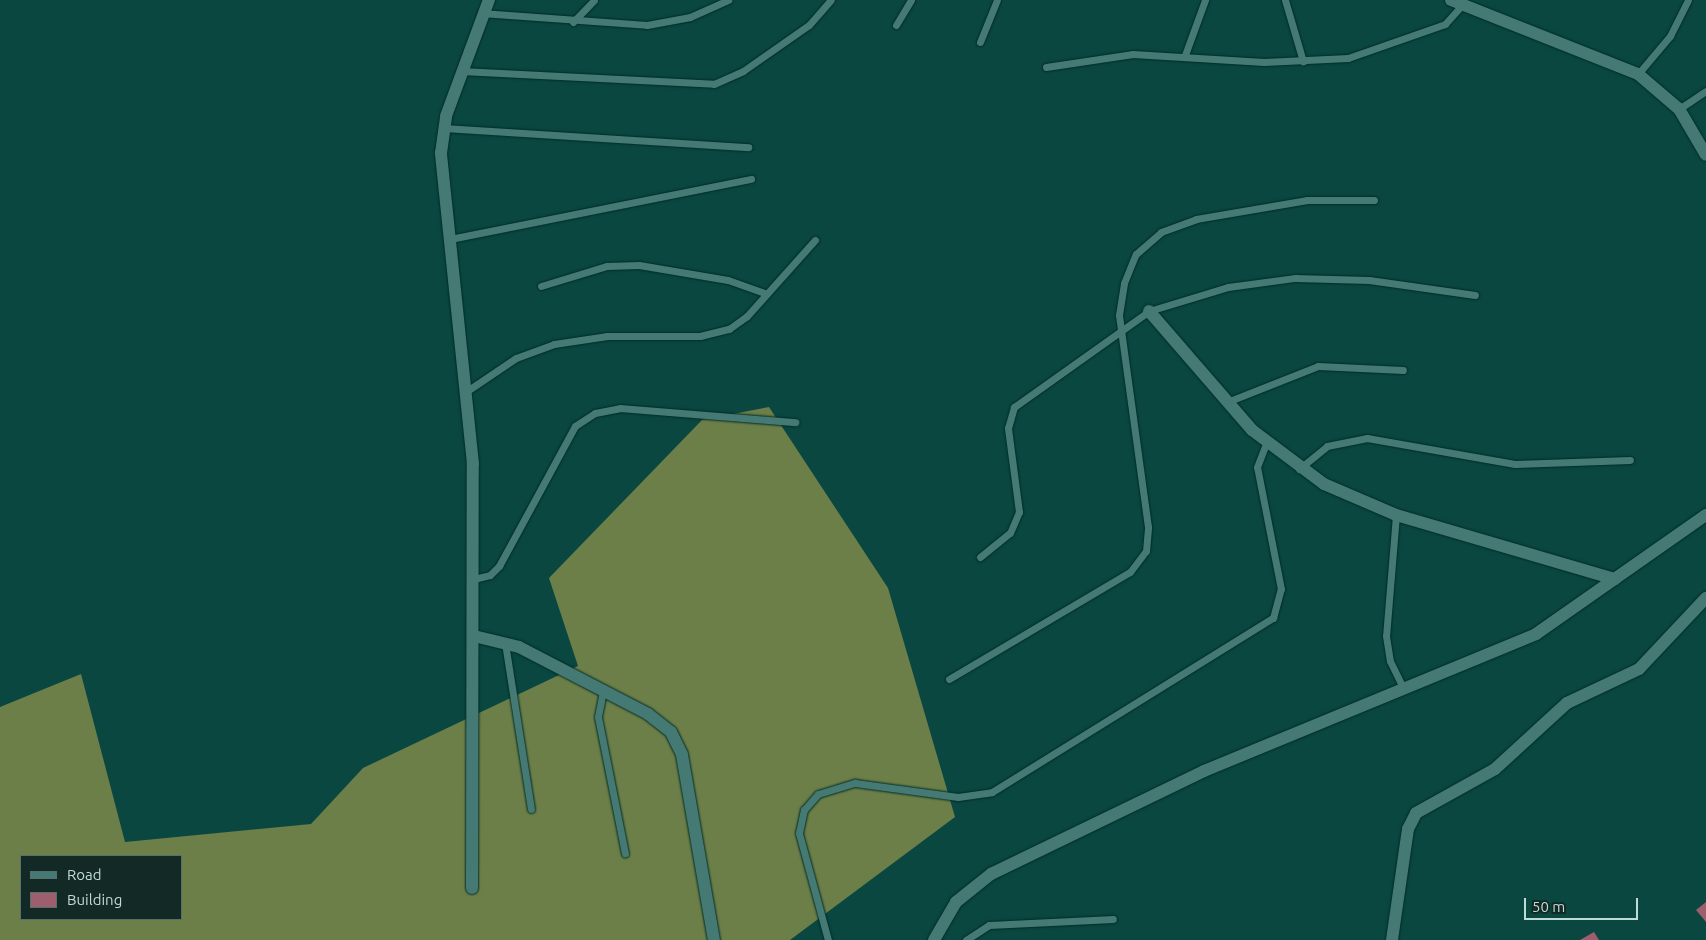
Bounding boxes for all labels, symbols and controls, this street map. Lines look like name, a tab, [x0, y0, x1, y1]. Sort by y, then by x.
legend	[20, 855, 182, 920]
text: Road	[67, 866, 102, 883]
scale bar	[1526, 888, 1640, 920]
text: Building	[67, 891, 122, 908]
text: 50 m	[1532, 898, 1565, 915]

